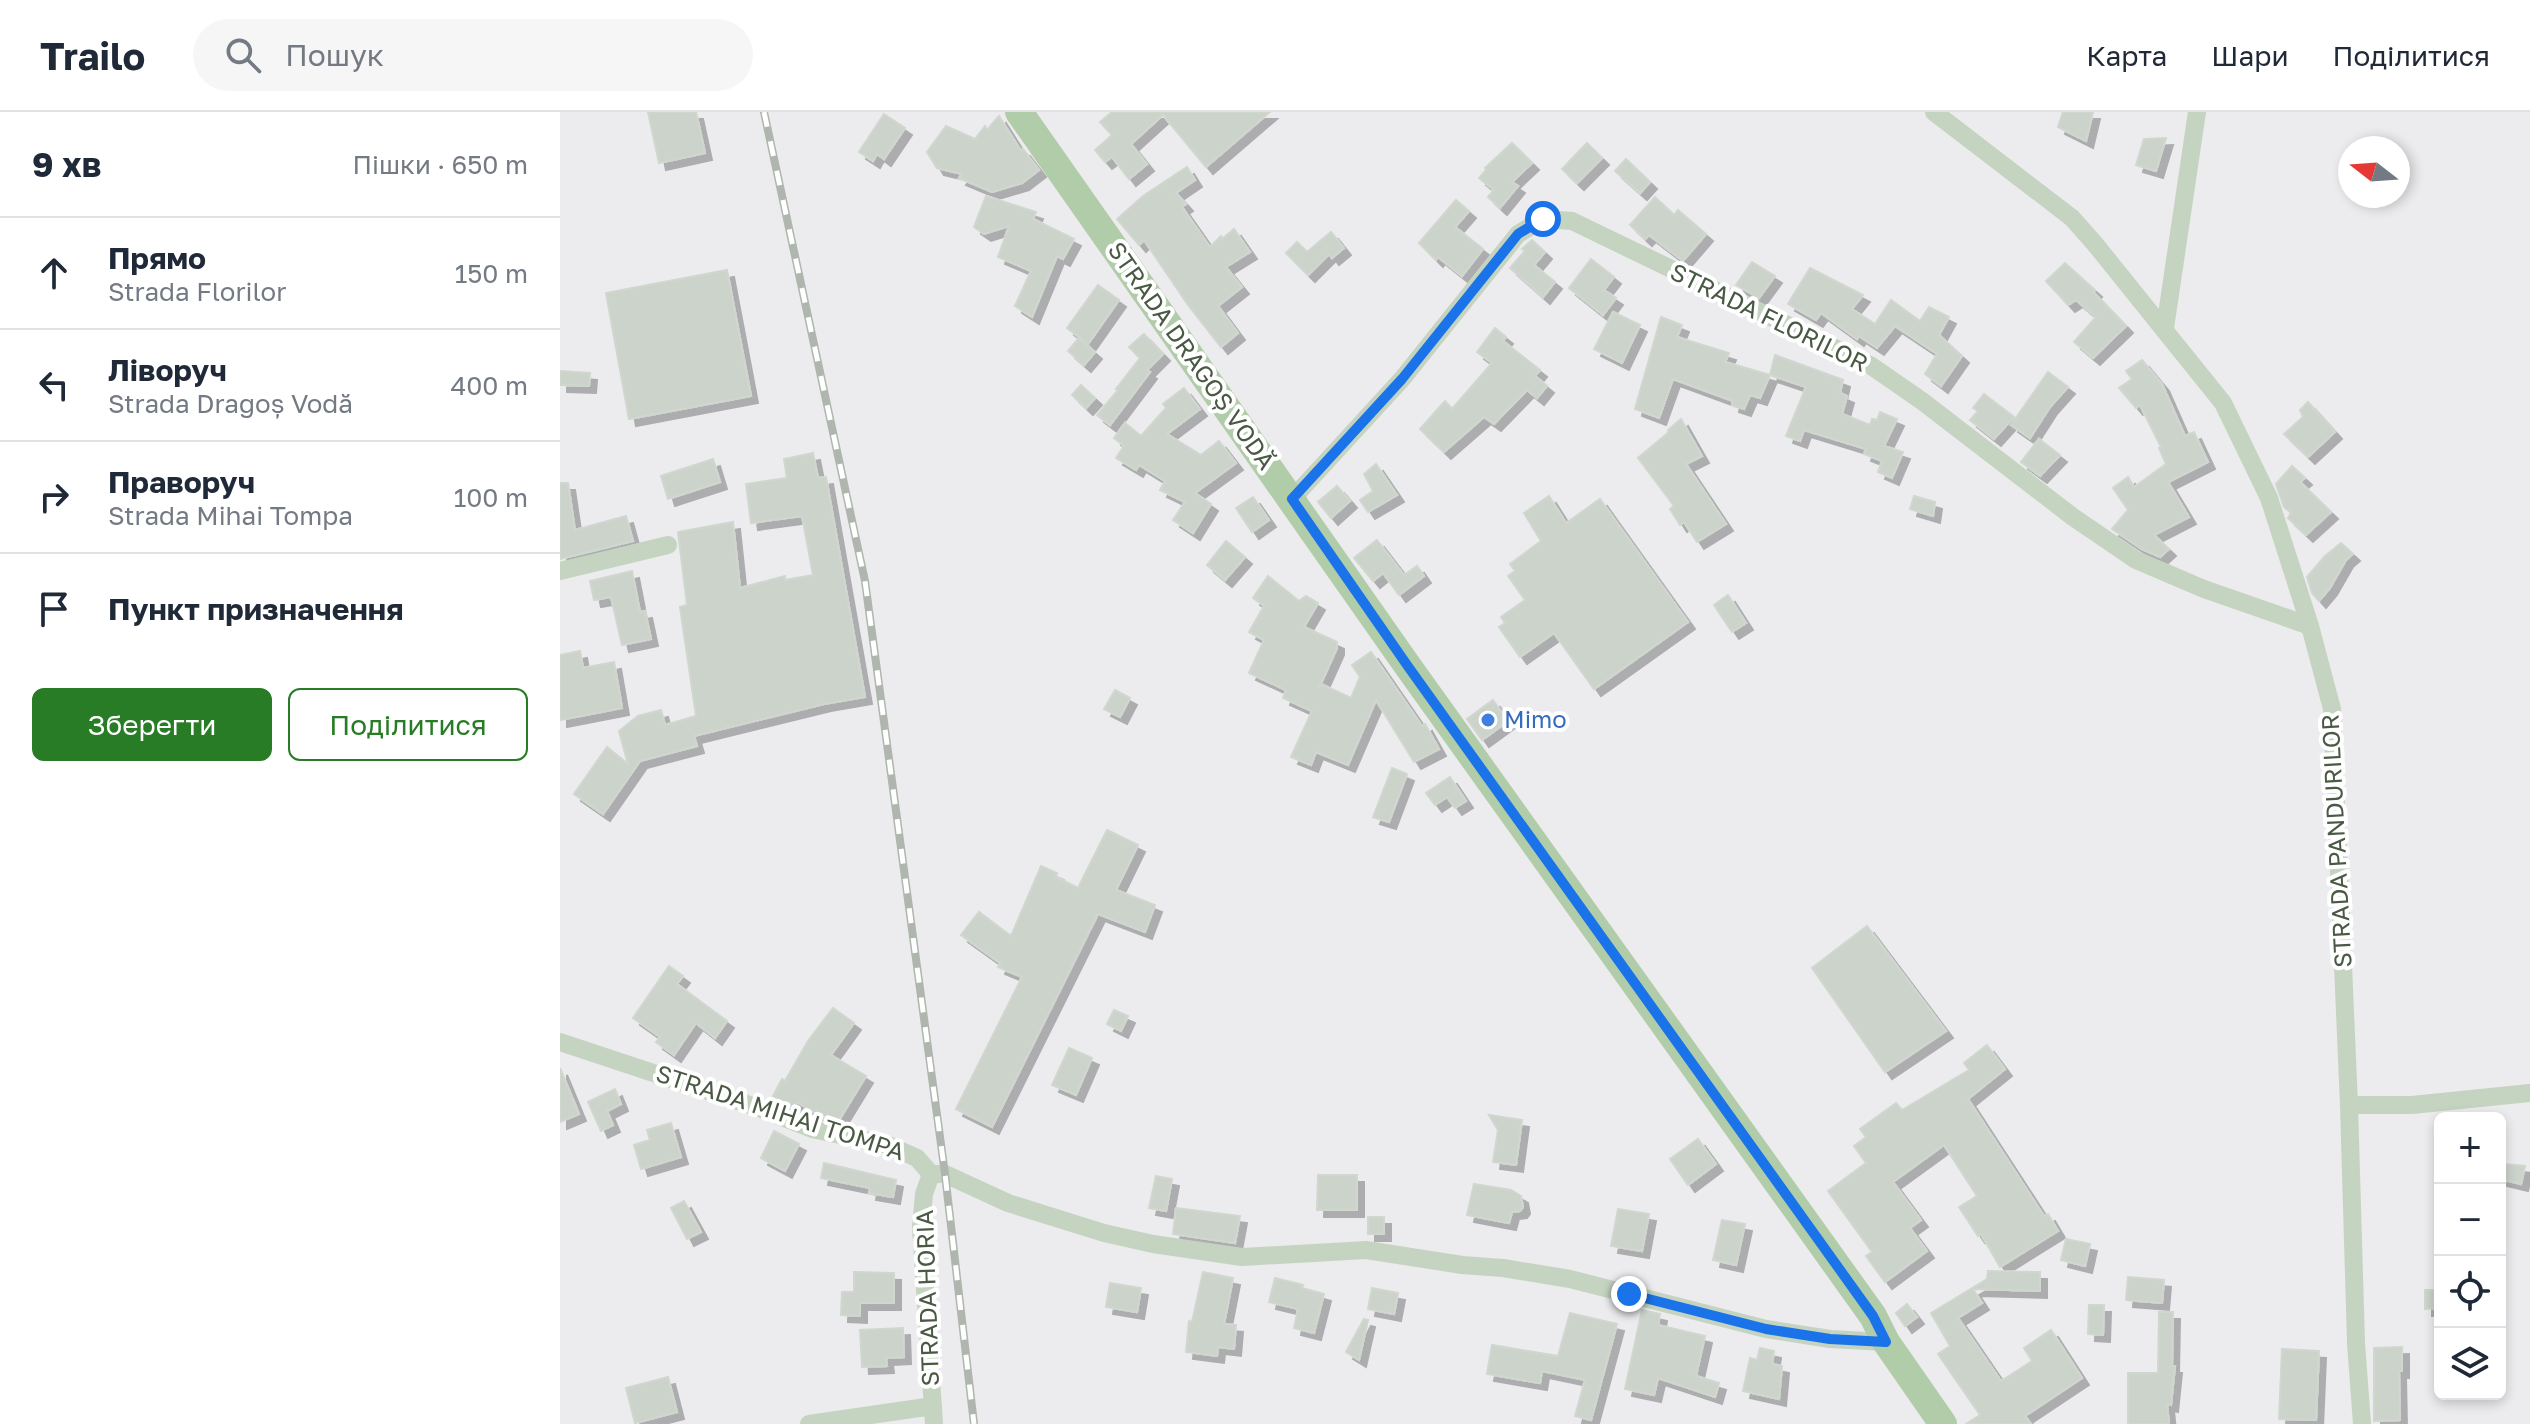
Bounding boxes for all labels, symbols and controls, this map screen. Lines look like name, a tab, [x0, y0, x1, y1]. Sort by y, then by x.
search box	[193, 19, 753, 91]
text: Trailo	[40, 33, 145, 78]
icon: search	[221, 33, 265, 77]
text: Пошук	[285, 37, 384, 73]
text: Карта	[2086, 39, 2167, 72]
text: Шари	[2211, 39, 2289, 72]
text: Поділитися	[2333, 39, 2490, 72]
north arrow	[2338, 136, 2410, 208]
text: 9 хв	[32, 144, 102, 184]
text: Пішки · 650 m	[352, 149, 528, 180]
route start	[1525, 201, 1561, 237]
street label: STRADA DRAGOȘ VODĂ	[1102, 236, 1282, 475]
text: Прямо	[108, 240, 206, 276]
icon: ahead	[32, 251, 76, 295]
street label: STRADA FLORILOR	[1666, 256, 1873, 377]
text: 150 m	[455, 258, 528, 289]
text: Strada Florilor	[108, 276, 286, 307]
text: Ліворуч	[108, 352, 227, 388]
icon: left	[32, 363, 76, 407]
text: 400 m	[450, 370, 528, 401]
text: Strada Dragoș Vodă	[108, 388, 353, 419]
text: Праворуч	[108, 464, 255, 500]
icon: right	[32, 475, 76, 519]
text: 100 m	[454, 482, 528, 513]
text: Strada Mihai Tompa	[108, 500, 353, 531]
icon: arrive	[32, 587, 76, 631]
text: Пункт призначення	[108, 591, 404, 627]
button: Зберегти	[32, 688, 272, 761]
button: Поділитися	[288, 688, 528, 761]
place label: Mimo	[1504, 704, 1567, 733]
marker: Mimo	[1479, 711, 1497, 729]
street label: STRADA PANDURILOR	[2314, 714, 2357, 969]
street label: STRADA MIHAI TOMPA	[653, 1058, 908, 1165]
map controls	[2434, 1112, 2506, 1400]
button: +	[2434, 1112, 2506, 1184]
button: −	[2434, 1184, 2506, 1256]
street label: STRADA HORIA	[909, 1209, 944, 1387]
button: locate	[2434, 1256, 2506, 1328]
route end	[1611, 1276, 1647, 1312]
button: layers	[2434, 1328, 2506, 1400]

